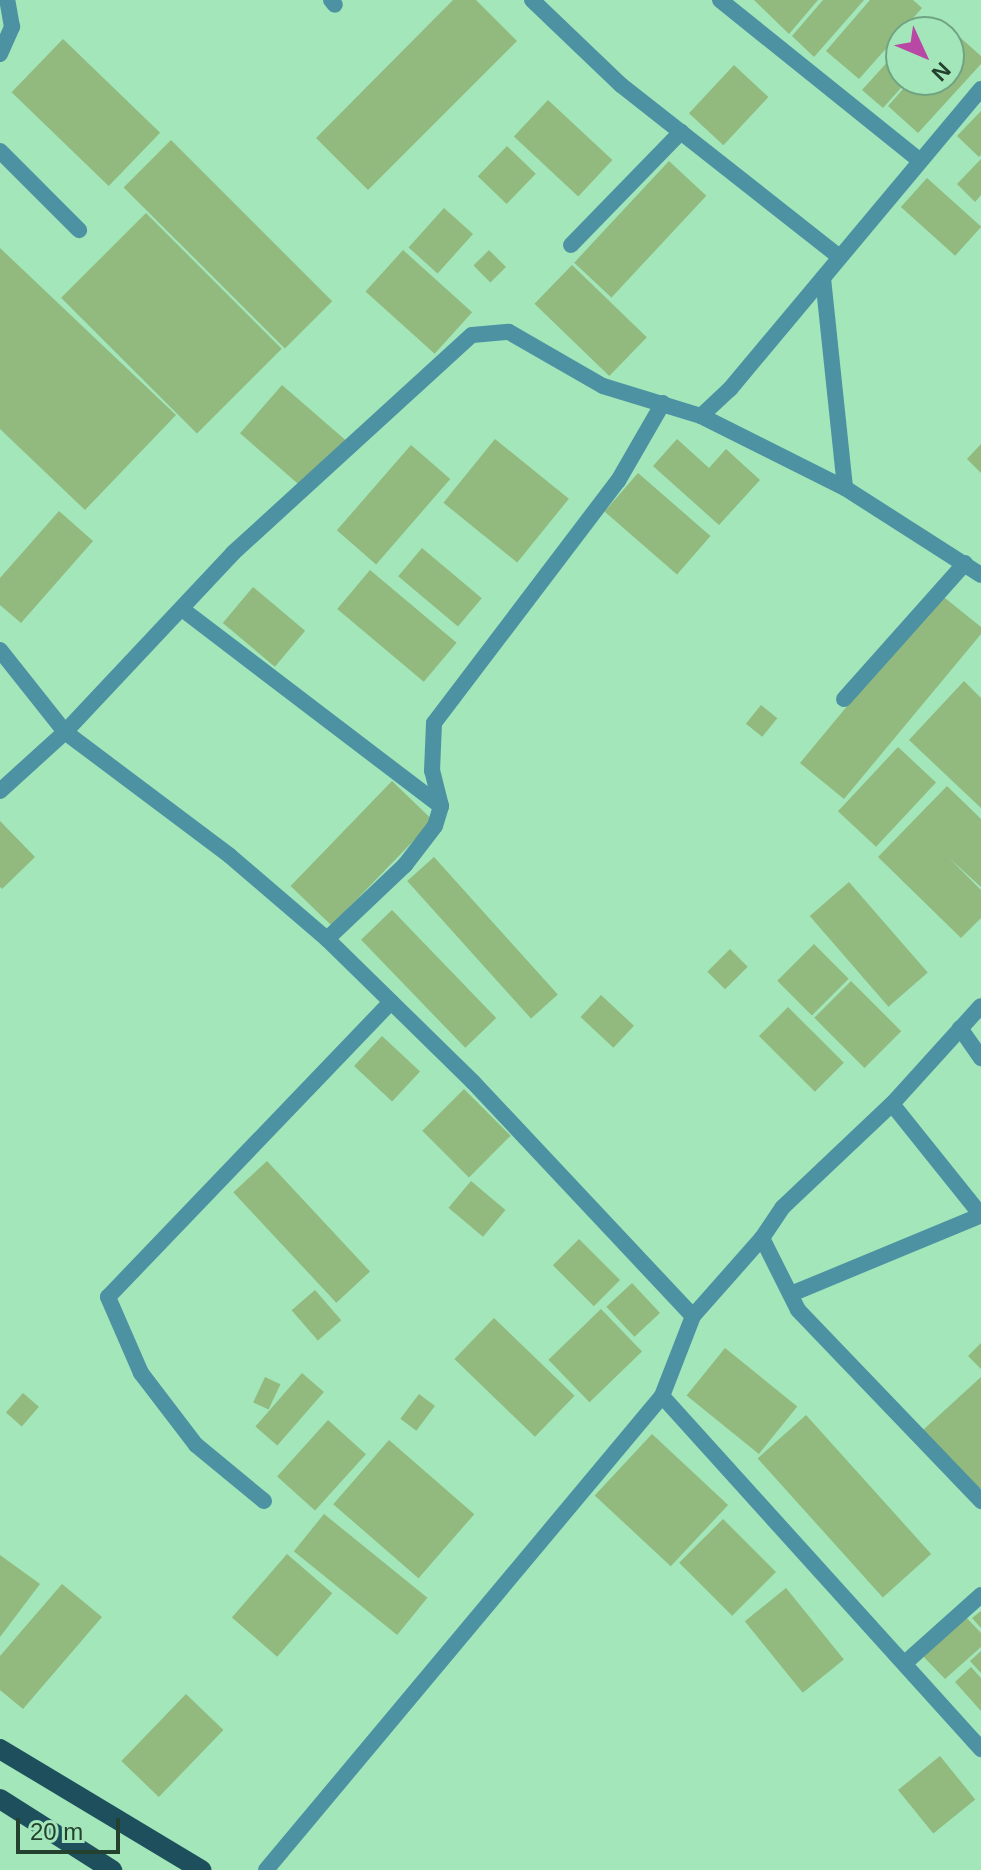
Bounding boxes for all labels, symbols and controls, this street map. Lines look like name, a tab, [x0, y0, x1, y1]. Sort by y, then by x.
north arrow	[885, 16, 965, 96]
text: N	[927, 57, 956, 86]
scale bar	[20, 1802, 124, 1852]
text: 20 m	[30, 1818, 83, 1845]

